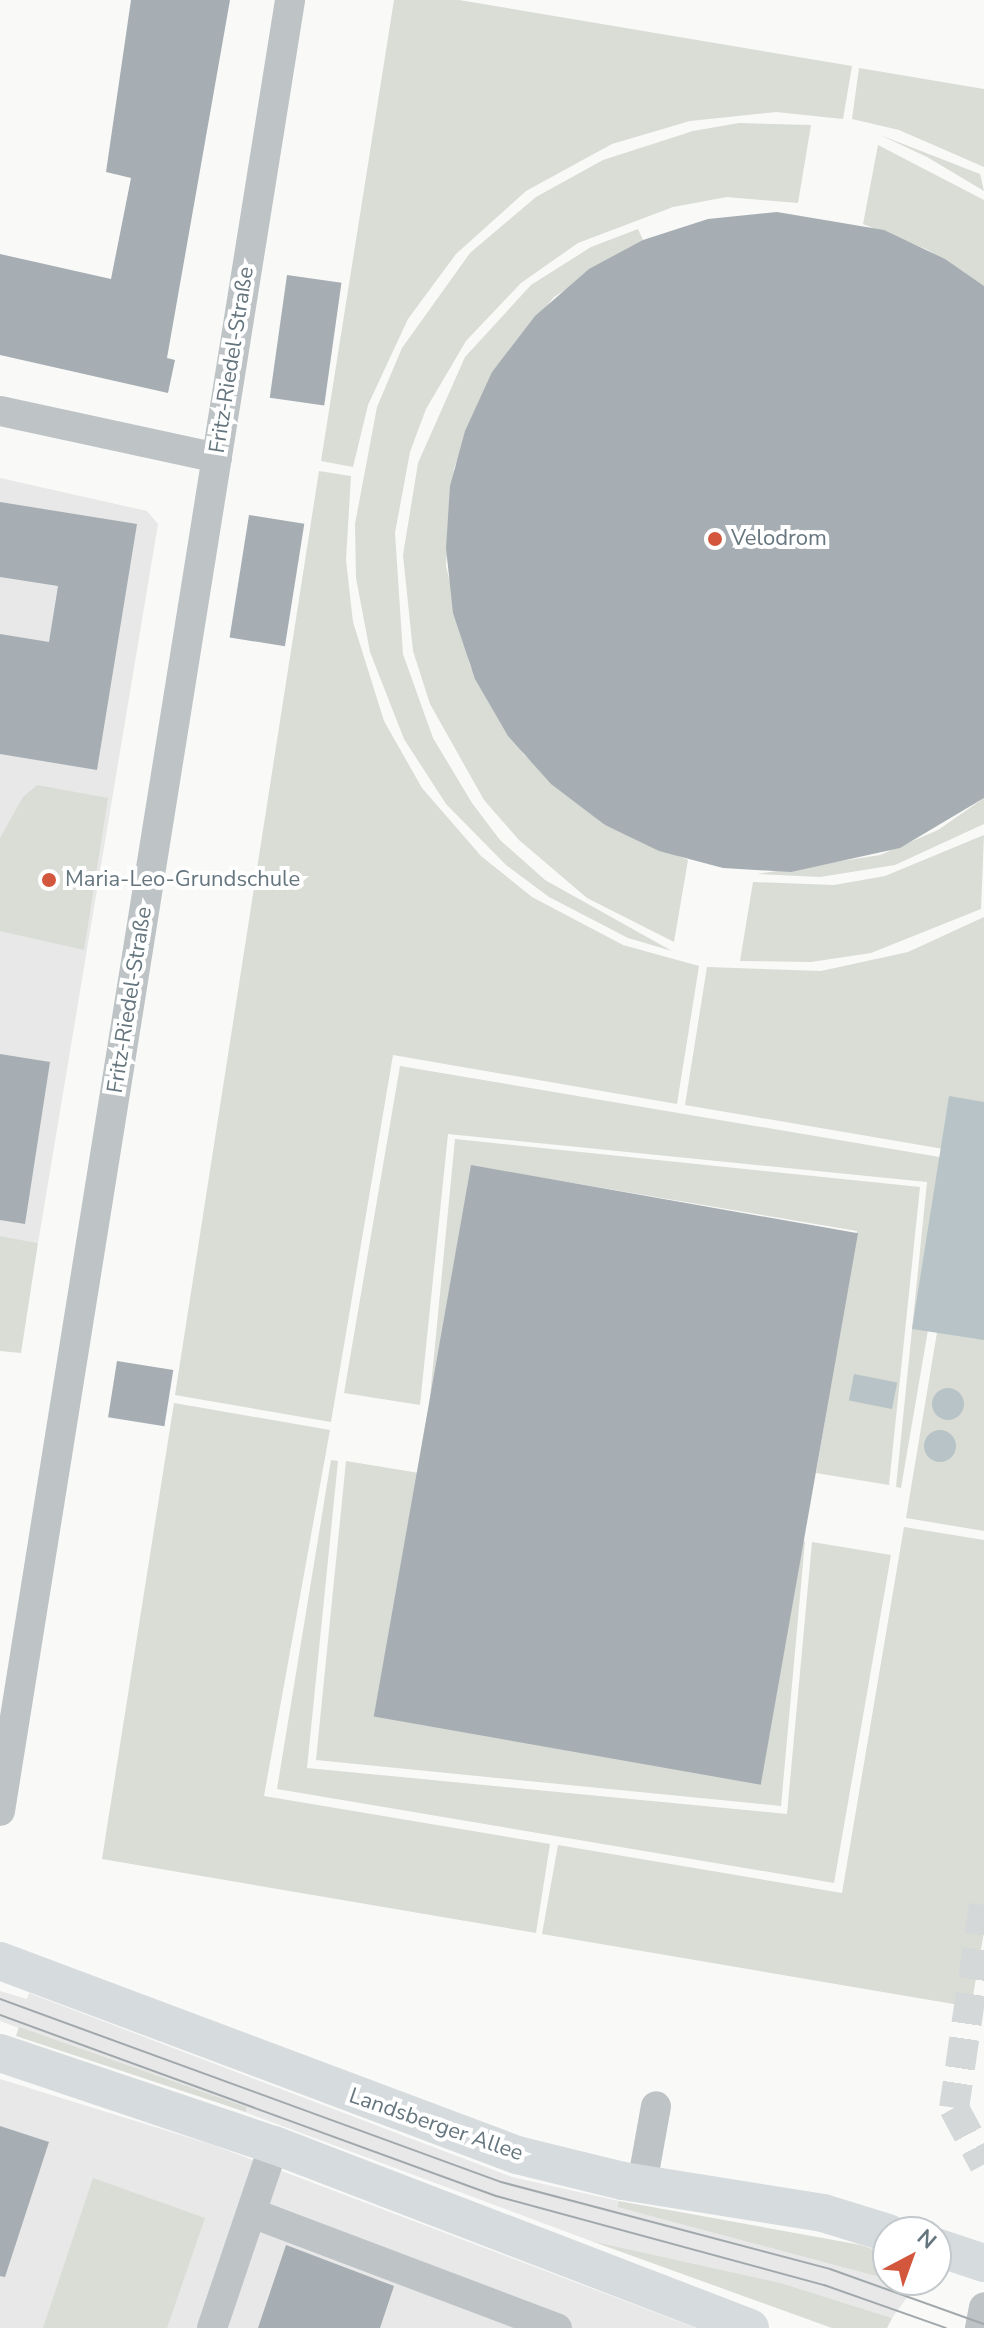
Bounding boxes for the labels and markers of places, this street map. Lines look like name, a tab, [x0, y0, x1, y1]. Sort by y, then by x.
place label: Velodrom	[731, 526, 827, 552]
marker: Velodrom	[706, 530, 724, 548]
place label: Maria-Leo-Grundschule	[65, 867, 300, 893]
marker: Maria-Leo-Grundschule	[40, 871, 58, 889]

